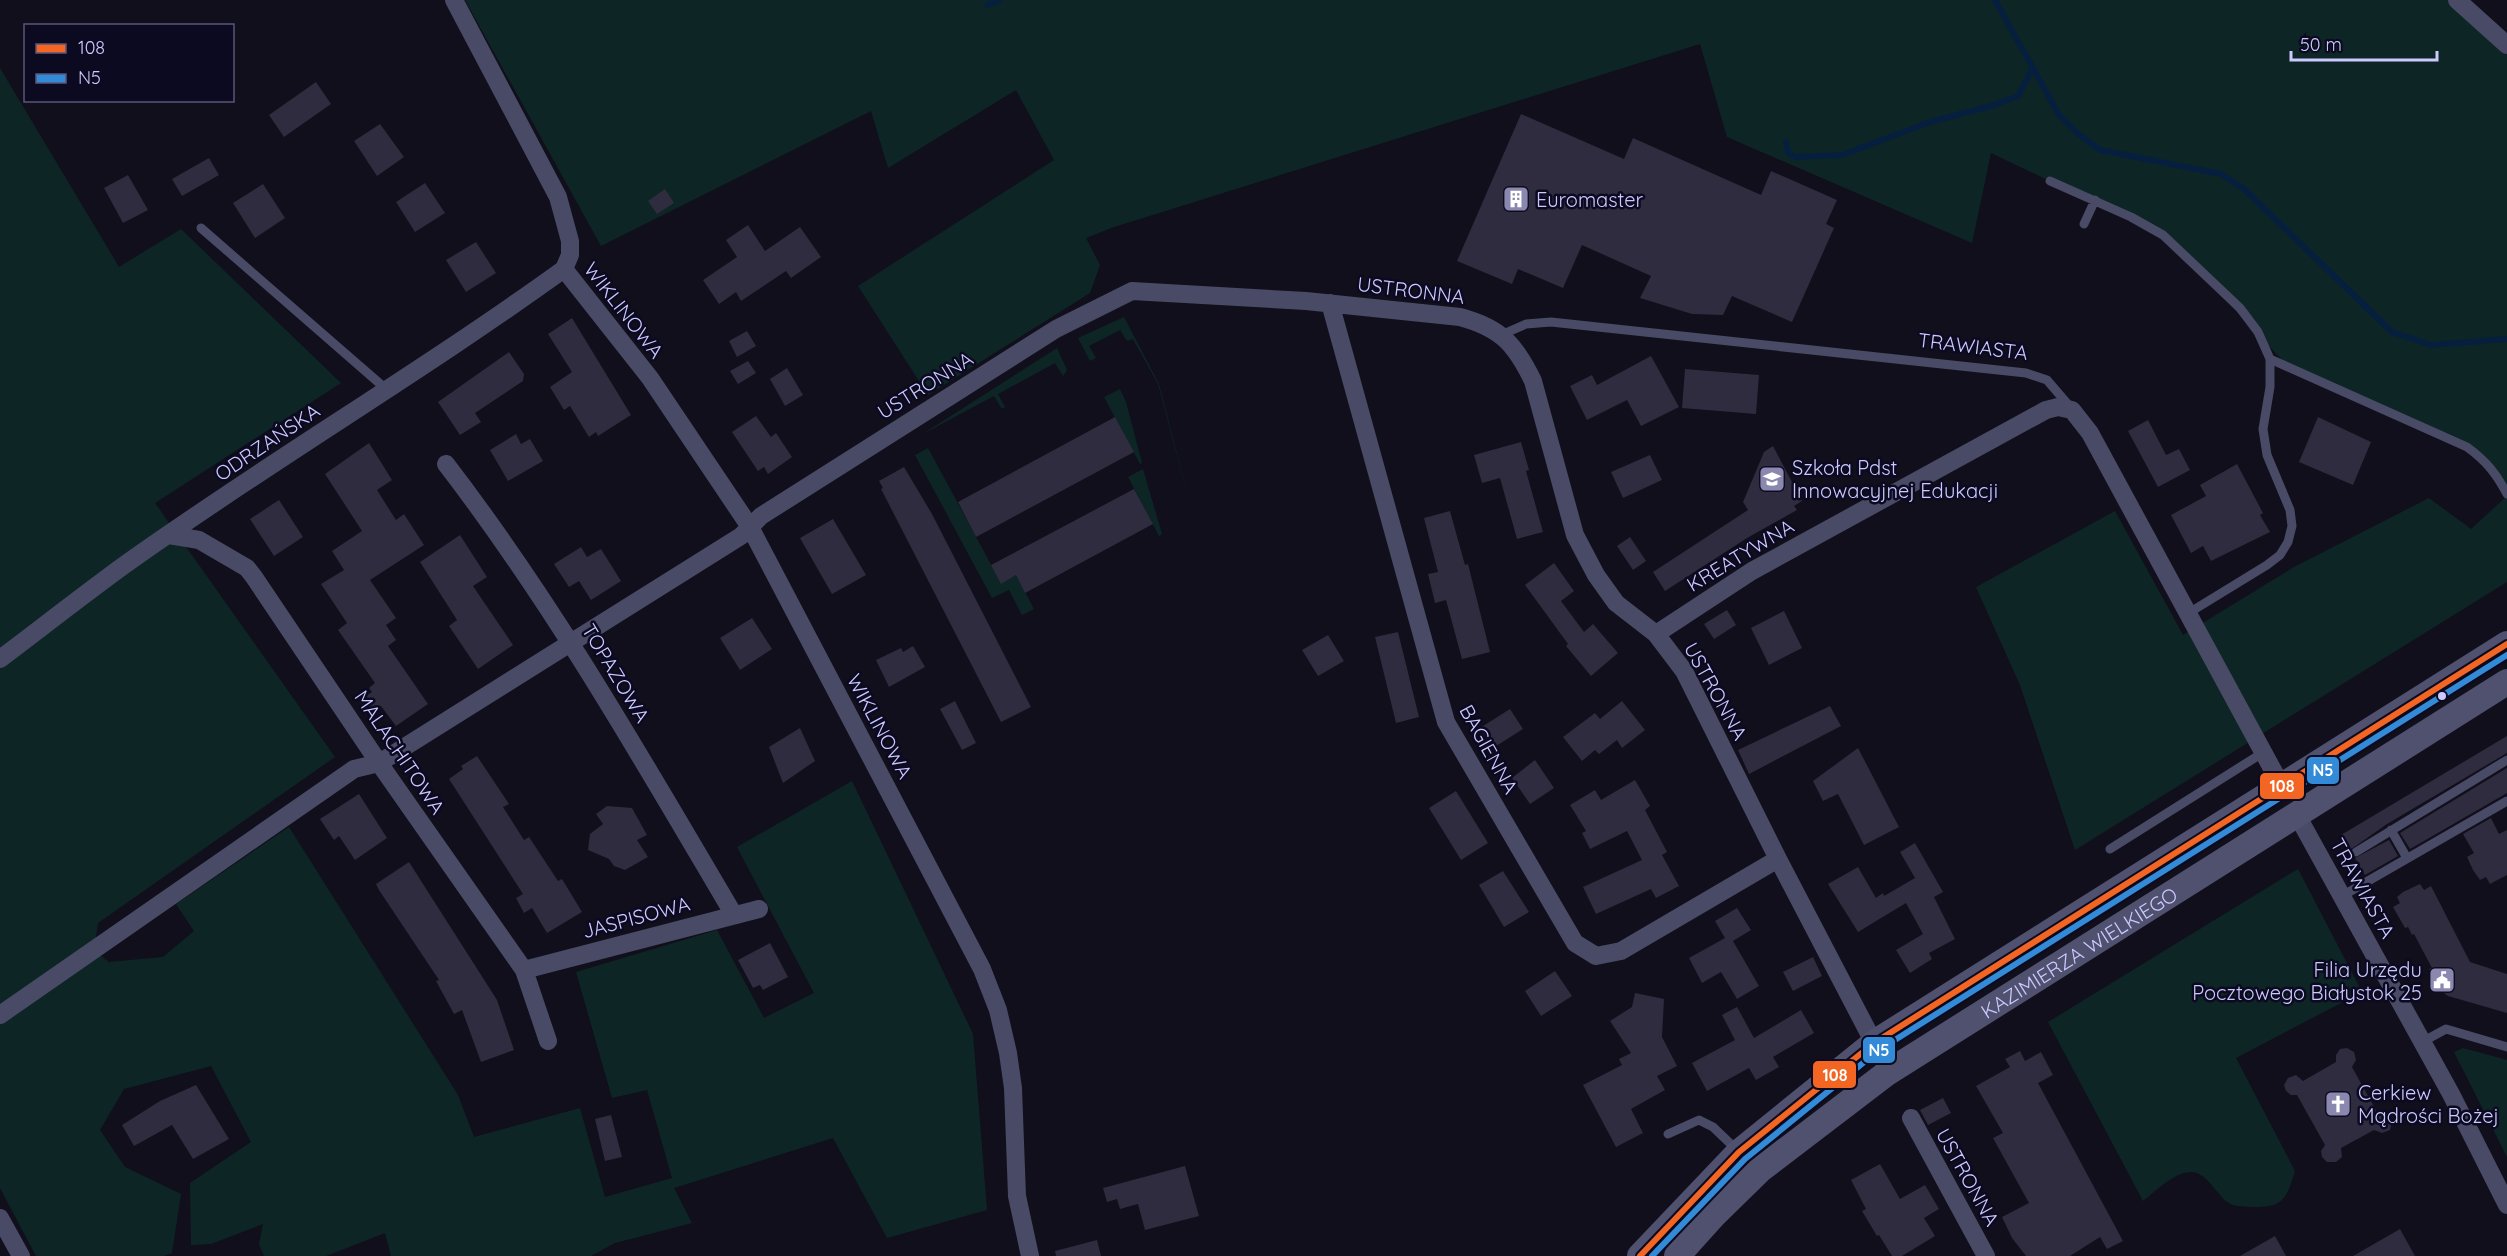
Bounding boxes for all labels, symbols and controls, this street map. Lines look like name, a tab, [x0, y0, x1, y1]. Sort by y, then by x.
legend	[24, 24, 234, 102]
scale bar	[2291, 24, 2436, 62]
text: 50 m	[2300, 33, 2342, 56]
text: 108	[78, 36, 105, 59]
text: N5	[78, 66, 101, 89]
building icon: Euromaster	[1501, 184, 1531, 214]
place label: Euromaster	[1536, 187, 1644, 212]
street label: WIKLINOWA	[579, 257, 669, 363]
street label: USTRONNA	[1356, 271, 1466, 309]
street label: TRAWIASTA	[1917, 327, 2029, 365]
street label: USTRONNA	[873, 346, 977, 424]
street label: ODRZAŃSKA	[210, 398, 324, 486]
place label: Szkoła Pdst Innowacyjnej Edukacji	[1792, 455, 1998, 503]
school or university icon: Szkoła Pdst Innowacyjnej Edukacji	[1757, 464, 1787, 494]
street label: KREATYWNA	[1682, 513, 1798, 597]
street label: TOPAZOWA	[577, 619, 655, 727]
street label: USTRONNA	[1679, 638, 1753, 744]
street label: WIKLINOWA	[842, 669, 918, 783]
street label: MALACHITOWA	[349, 685, 451, 819]
unlabelled marker	[2436, 690, 2448, 702]
street label: BAGIENNA	[1454, 700, 1524, 798]
line badge: N5	[2306, 756, 2340, 785]
text: N5	[2313, 760, 2333, 780]
line badge: 108	[2259, 772, 2305, 800]
text: 108	[2270, 776, 2295, 796]
street label: TRAWIASTA	[2325, 834, 2401, 942]
street label: KAZIMIERZA WIELKIEGO	[1976, 881, 2182, 1023]
street label: JASPISOWA	[579, 891, 693, 943]
place label: Filia Urzędu Pocztowego Białystok 25	[2192, 957, 2422, 1005]
public building icon: Filia Urzędu Pocztowego Białystok 25	[2427, 965, 2457, 995]
line badge: N5	[1862, 1036, 1896, 1064]
text: N5	[1869, 1040, 1889, 1060]
line badge: 108	[1812, 1060, 1857, 1089]
text: 108	[1823, 1065, 1848, 1085]
place label: Cerkiew Mądrości Bożej	[2358, 1080, 2499, 1128]
church icon: Cerkiew Mądrości Bożej	[2323, 1089, 2353, 1119]
street label: USTRONNA	[1931, 1124, 2005, 1230]

